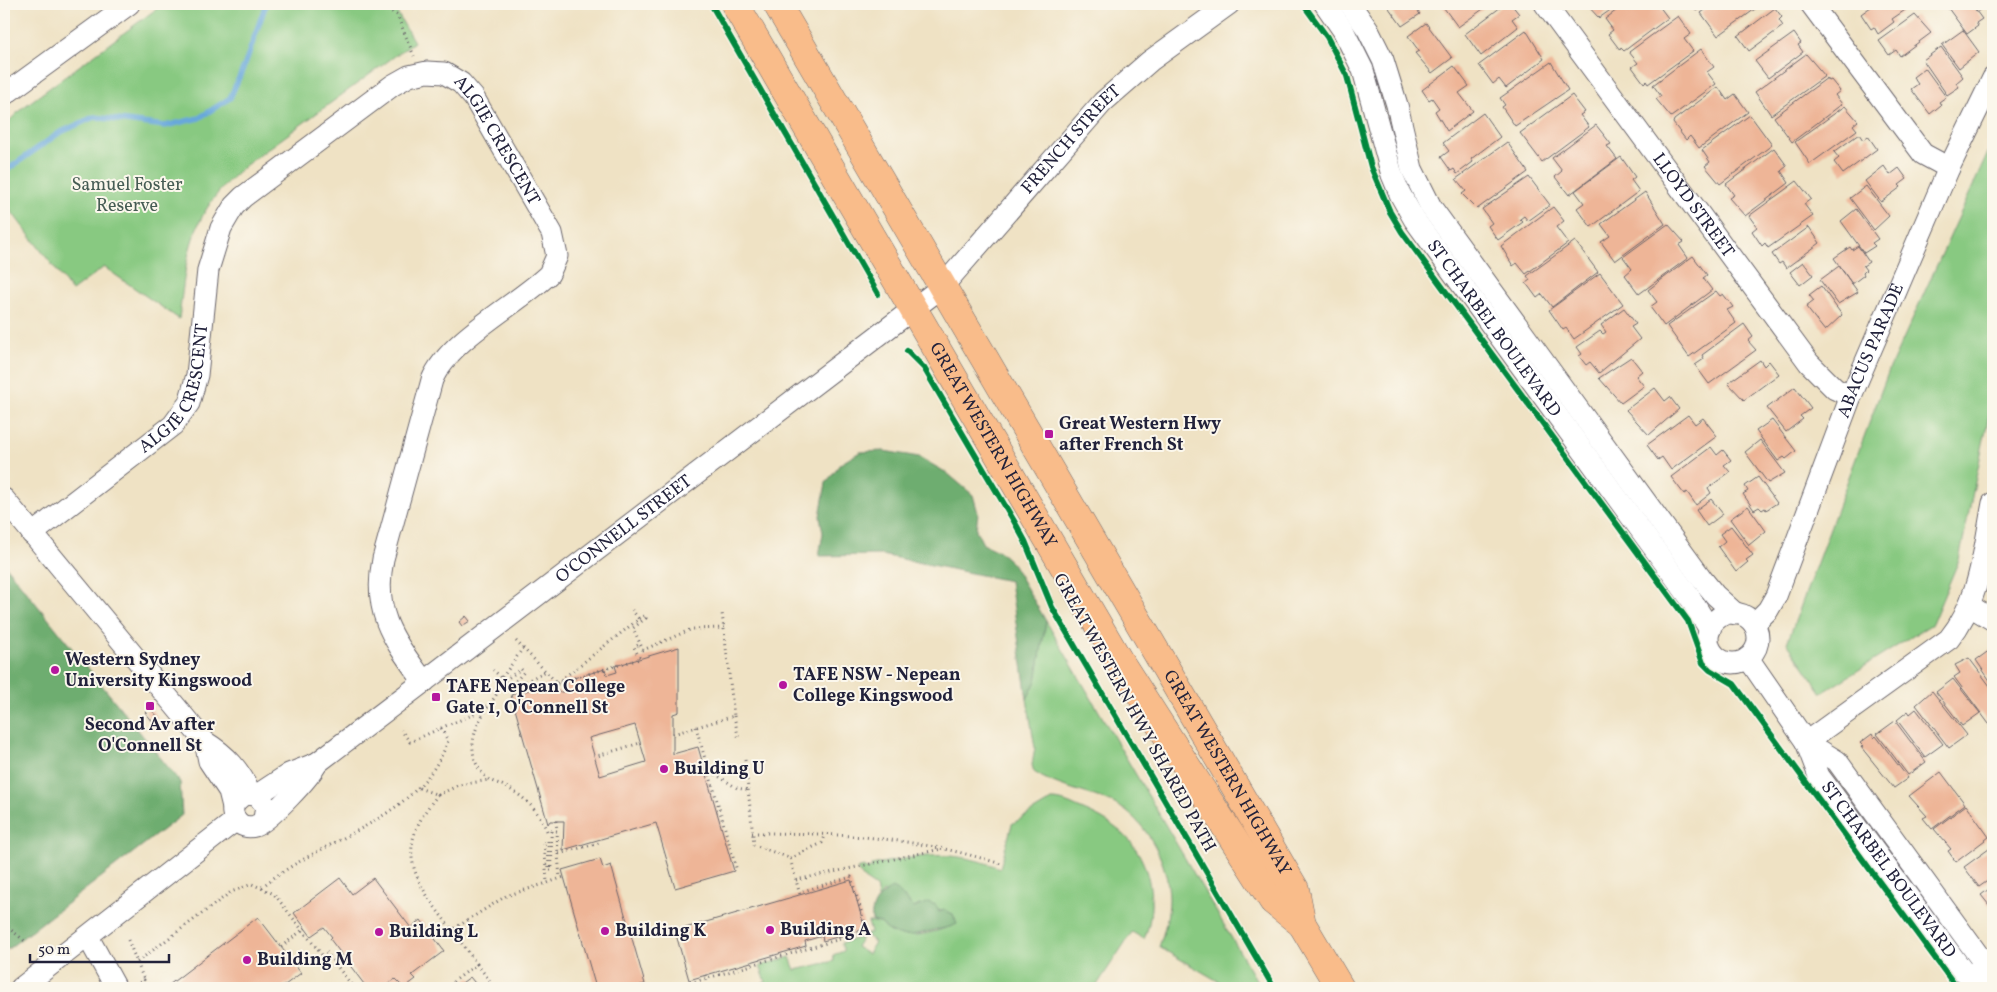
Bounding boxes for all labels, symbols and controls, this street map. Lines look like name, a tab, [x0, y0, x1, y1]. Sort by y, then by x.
street label: ALGIE CRESCENT	[448, 70, 546, 210]
street label: FRENCH STREET	[1016, 79, 1127, 200]
street label: LLOYD STREET	[1646, 148, 1740, 263]
park label: Samuel Foster Reserve	[71, 173, 183, 219]
street label: ST CHARBEL BOULEVARD	[1421, 235, 1567, 422]
street label: ABACUS PARADE	[1831, 279, 1911, 422]
street label: ALGIE CRESCENT	[133, 322, 215, 460]
street label: GREAT WESTERN HIGHWAY	[923, 338, 1063, 553]
place label: Great Western Hwy after French St	[1059, 412, 1221, 458]
marker: Great Western Hwy after French St	[1043, 428, 1055, 440]
street label: O'CONNELL STREET	[550, 469, 698, 589]
street label: GREAT WESTERN HWY SHARED PATH	[1047, 569, 1221, 857]
place label: Western Sydney University Kingswood	[65, 648, 252, 694]
place label: TAFE NSW - Nepean College Kingswood	[793, 663, 961, 709]
marker: Western Sydney University Kingswood	[49, 664, 61, 676]
street label: GREAT WESTERN HIGHWAY	[1157, 665, 1297, 880]
place label: TAFE Nepean College Gate 1, O'Connell St	[446, 675, 625, 721]
marker: TAFE NSW - Nepean College Kingswood	[777, 679, 789, 691]
marker: TAFE Nepean College Gate 1, O'Connell St	[430, 691, 442, 703]
marker: Second Av after O'Connell St	[144, 700, 156, 712]
place label: Second Av after O'Connell St	[85, 713, 216, 759]
place label: Building U	[674, 757, 765, 782]
marker: Building U	[658, 763, 670, 775]
street label: ST CHARBEL BOULEVARD	[1815, 776, 1962, 963]
place label: Building A	[780, 918, 871, 943]
place label: Building K	[615, 919, 706, 944]
place label: Building L	[389, 920, 478, 945]
marker: Building A	[764, 924, 776, 936]
marker: Building K	[599, 925, 611, 937]
marker: Building L	[373, 926, 385, 938]
scale bar	[30, 932, 169, 964]
text: 50 m	[38, 940, 70, 961]
place label: Building M	[257, 948, 353, 973]
marker: Building M	[241, 954, 253, 966]

